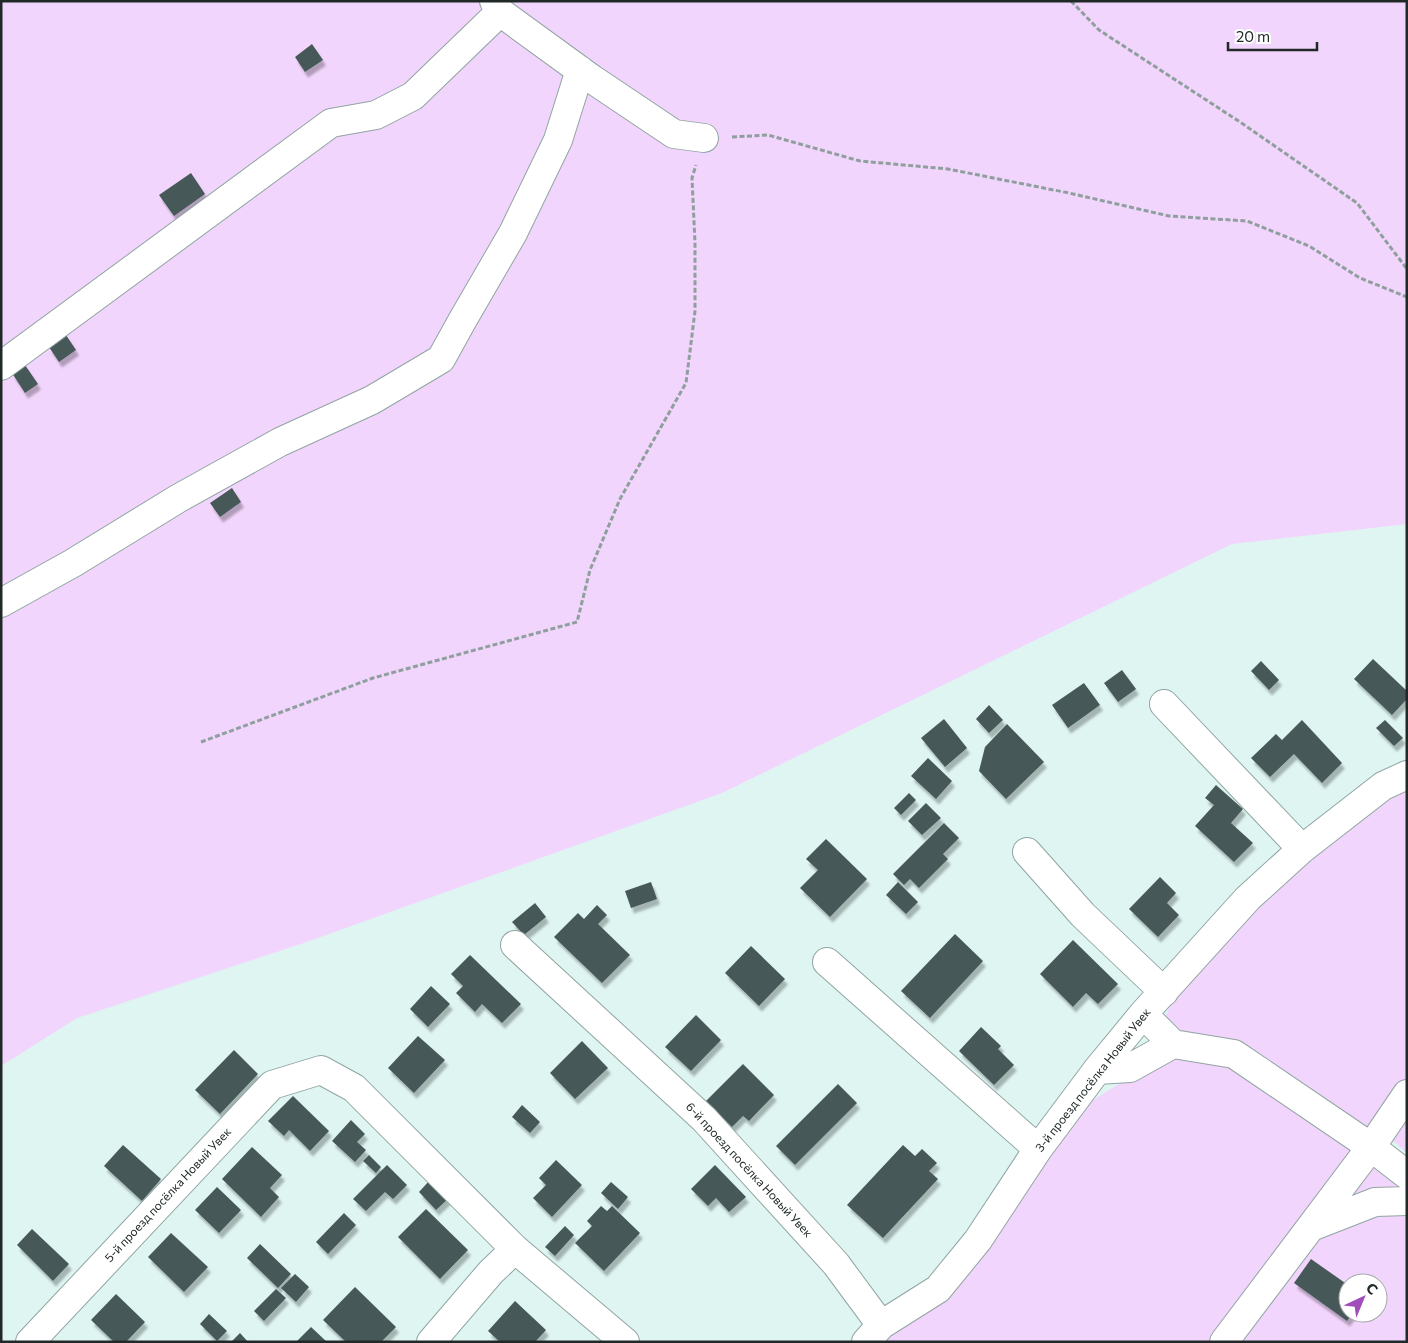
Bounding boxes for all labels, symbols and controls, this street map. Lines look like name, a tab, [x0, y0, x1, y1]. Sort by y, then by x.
scale bar	[1228, 20, 1317, 52]
text: 20 m	[1236, 27, 1270, 45]
street label: 3-й проезд посёлка Новый Увек	[1032, 1004, 1153, 1154]
street label: 6-й проезд посёлка Новый Увек	[684, 1099, 816, 1240]
street label: 5-й проезд посёлка Новый Увек	[101, 1124, 234, 1264]
north arrow	[1338, 1273, 1388, 1323]
text: С	[1363, 1279, 1382, 1298]

